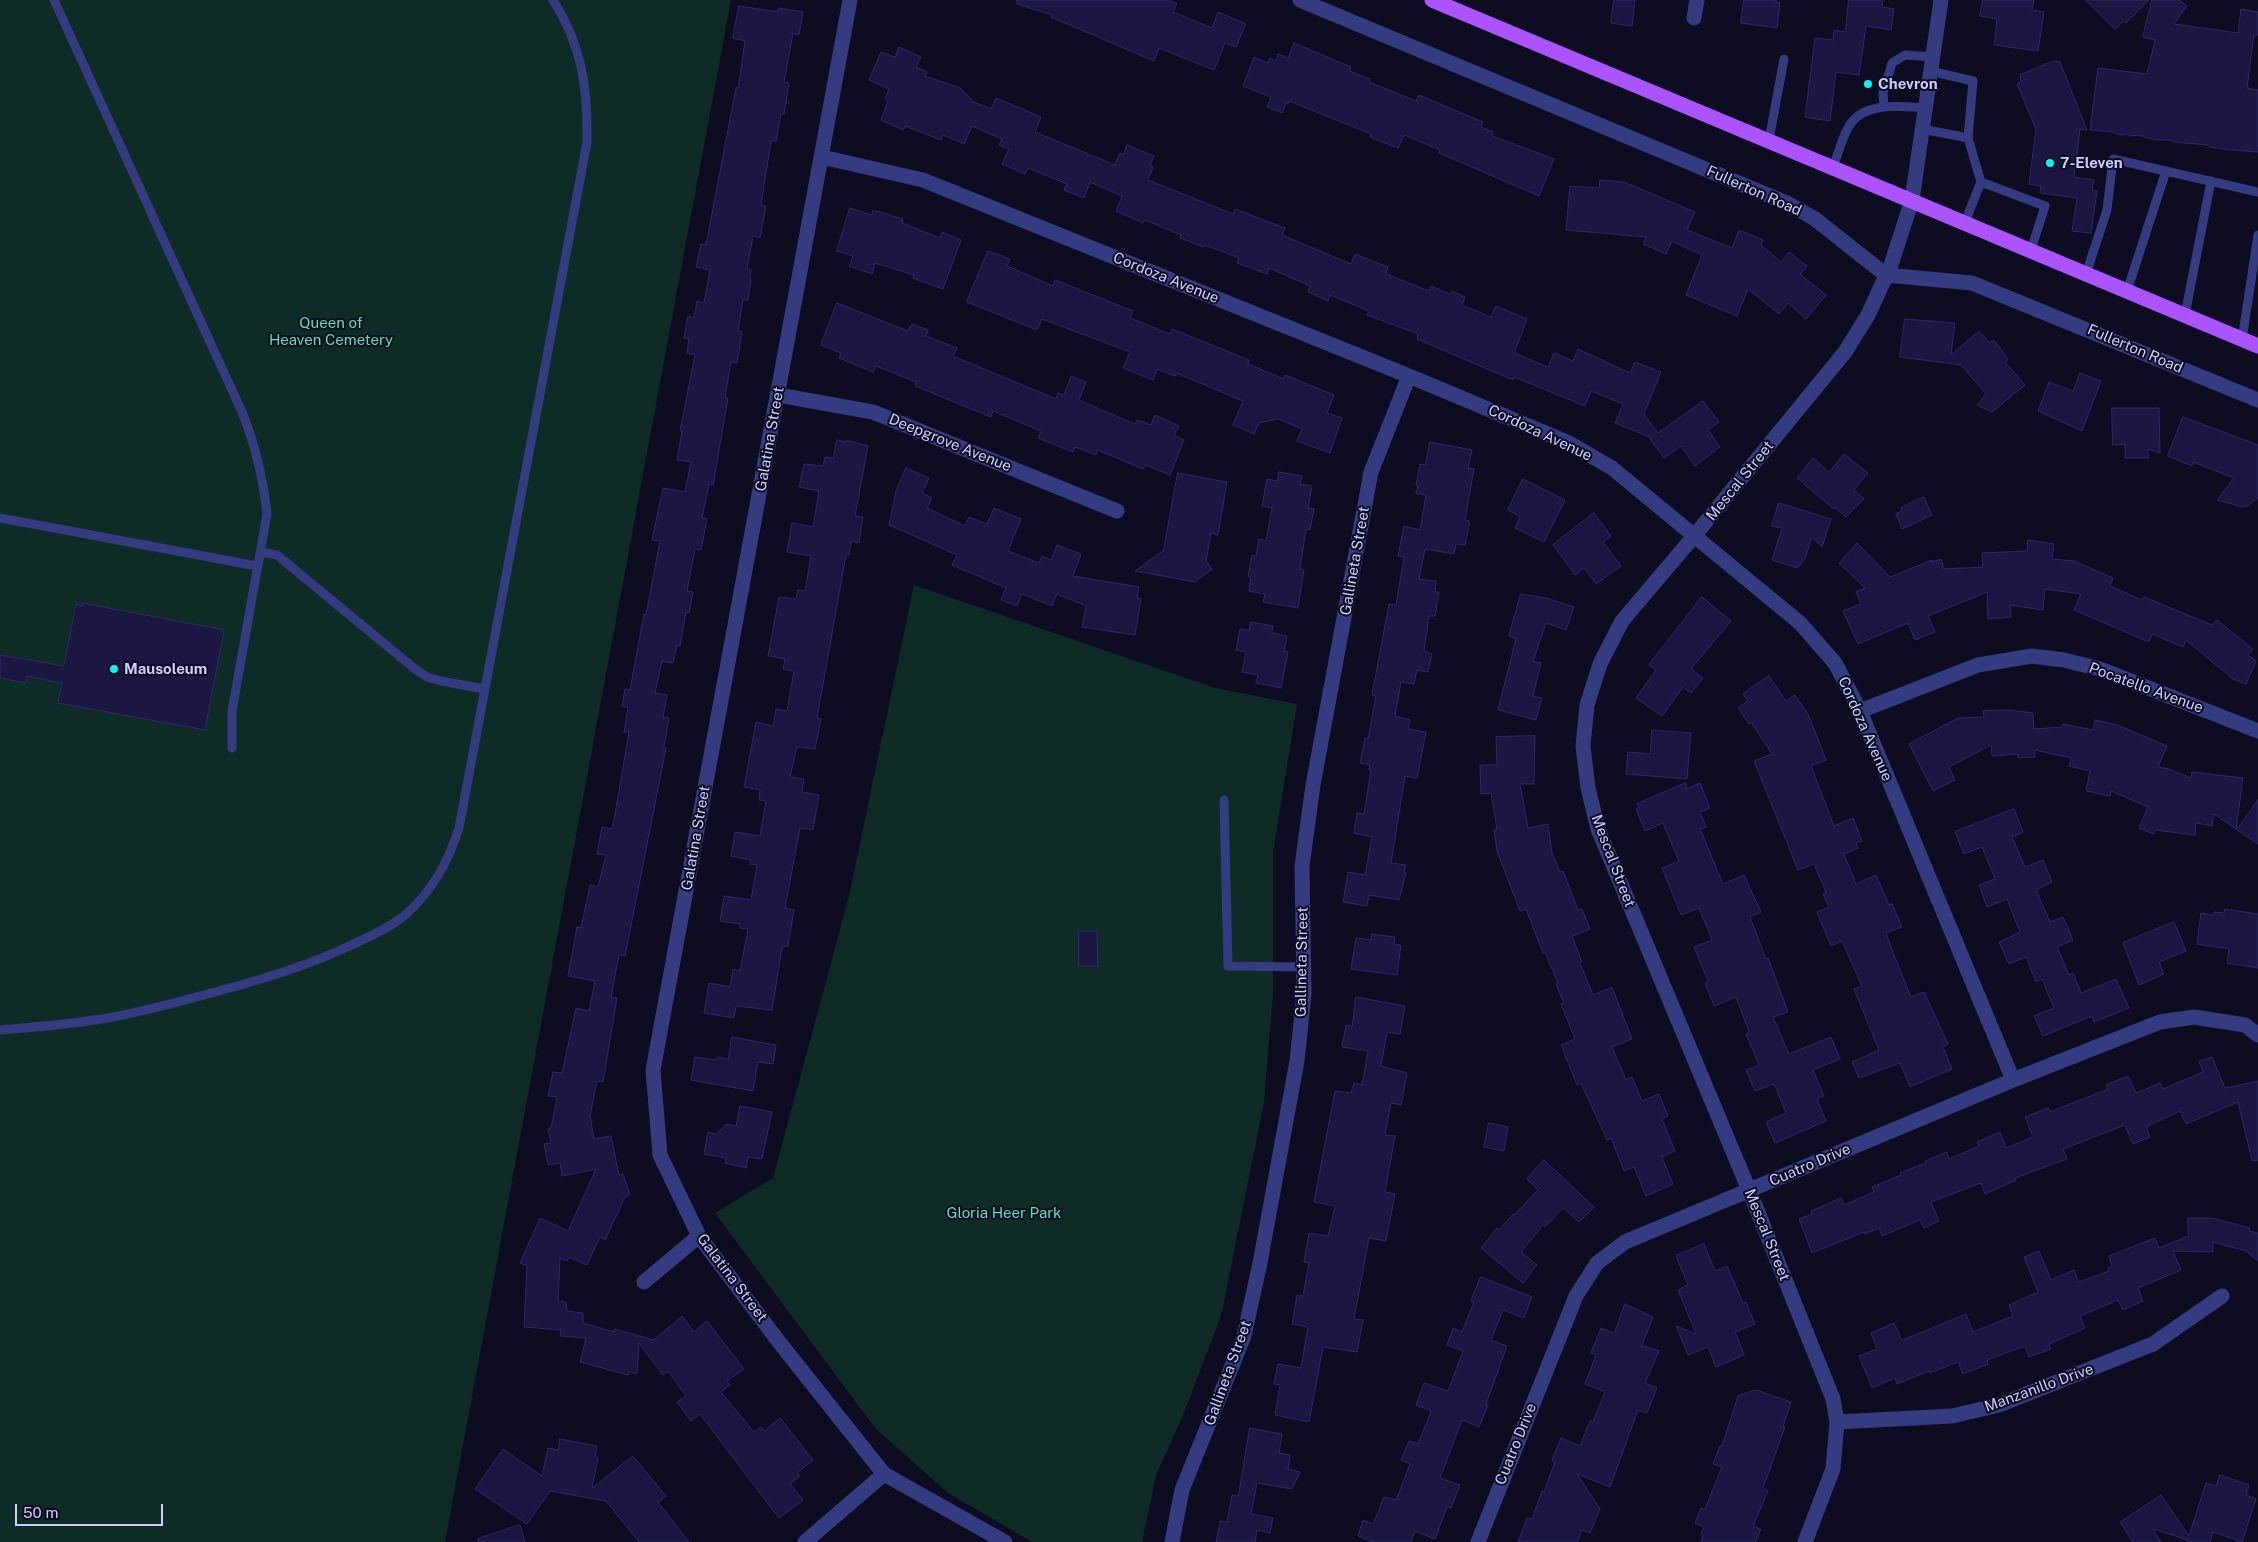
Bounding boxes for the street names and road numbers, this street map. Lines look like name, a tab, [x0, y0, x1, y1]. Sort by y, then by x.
street label: Fullerton Road	[1704, 162, 1804, 220]
street label: Cordoza Avenue	[1110, 249, 1222, 307]
street label: Fullerton Road	[2084, 321, 2186, 377]
street label: Galatina Street	[752, 385, 788, 493]
street label: Cordoza Avenue	[1485, 401, 1595, 465]
street label: Deepgrove Avenue	[886, 410, 1014, 476]
street label: Mescal Street	[1702, 437, 1778, 525]
street label: Gallineta Street	[1337, 505, 1373, 617]
street label: Pocatello Avenue	[2086, 659, 2206, 717]
street label: Cordoza Avenue	[1834, 674, 1896, 784]
street label: Galatina Street	[678, 784, 714, 892]
street label: Mescal Street	[1587, 812, 1639, 910]
street label: Gallineta Street	[1292, 907, 1312, 1017]
street label: Cuatro Drive	[1767, 1140, 1853, 1190]
street label: Mescal Street	[1740, 1186, 1794, 1284]
street label: Galatina Street	[693, 1230, 771, 1326]
street label: Gallineta Street	[1201, 1318, 1255, 1428]
street label: Manzanillo Drive	[1982, 1360, 2096, 1416]
street label: Cuatro Drive	[1491, 1400, 1541, 1488]

